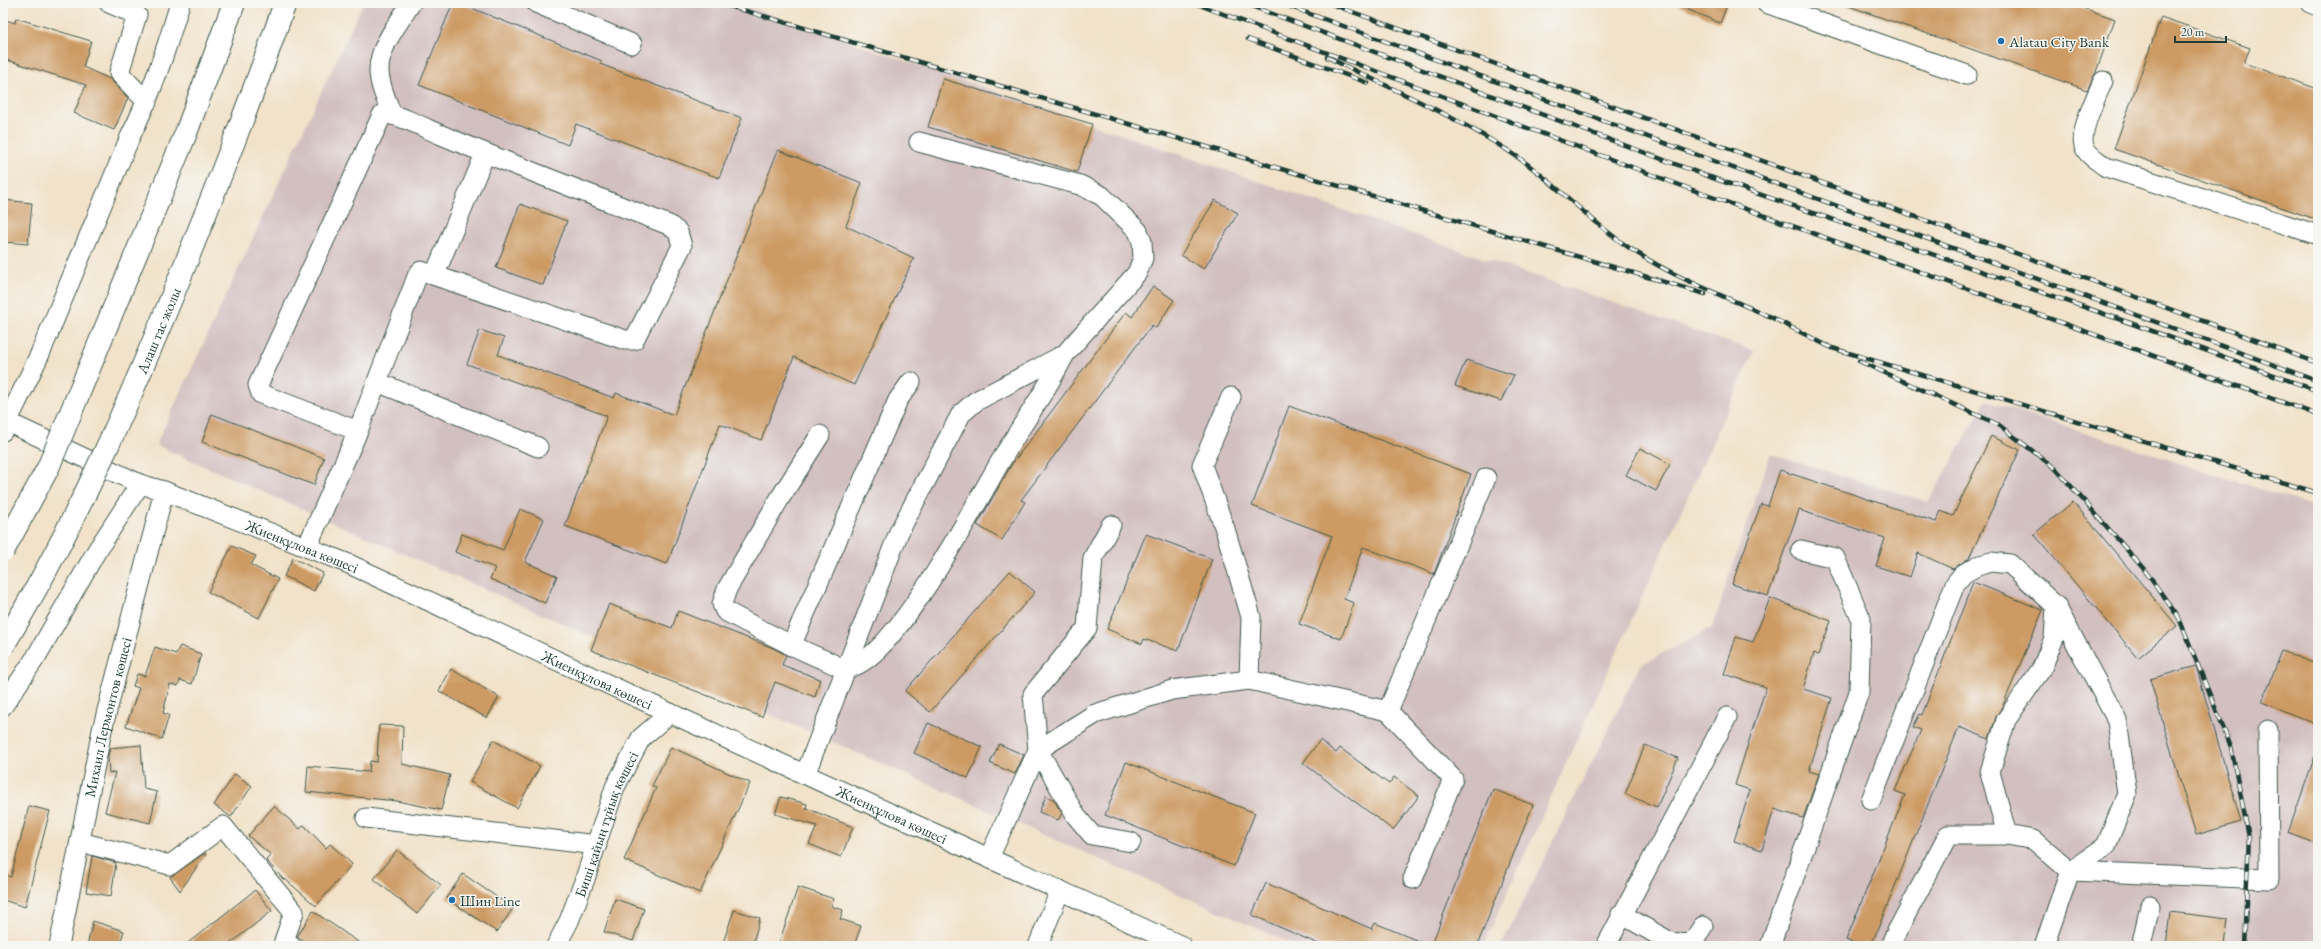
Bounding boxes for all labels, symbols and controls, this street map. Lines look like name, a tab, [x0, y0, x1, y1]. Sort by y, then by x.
scale bar	[2175, 18, 2226, 44]
text: 20 m	[2181, 24, 2205, 40]
place label: Alatau City Bank	[2008, 32, 2110, 51]
marker: Alatau City Bank	[1996, 36, 2006, 46]
street label: Алаш тас жолы	[131, 284, 184, 377]
street label: Жиенқұлова көшесі	[242, 514, 362, 577]
street label: Михаил Лермонтов көшесі	[79, 635, 135, 799]
street label: Жиенқұлова көшесі	[538, 645, 656, 713]
street label: Биші қайың тұйық көшесі	[570, 747, 642, 900]
street label: Жиенқұлова көшесі	[833, 780, 951, 848]
place label: Шин Line	[460, 891, 521, 910]
marker: Шин Line	[447, 895, 457, 905]

